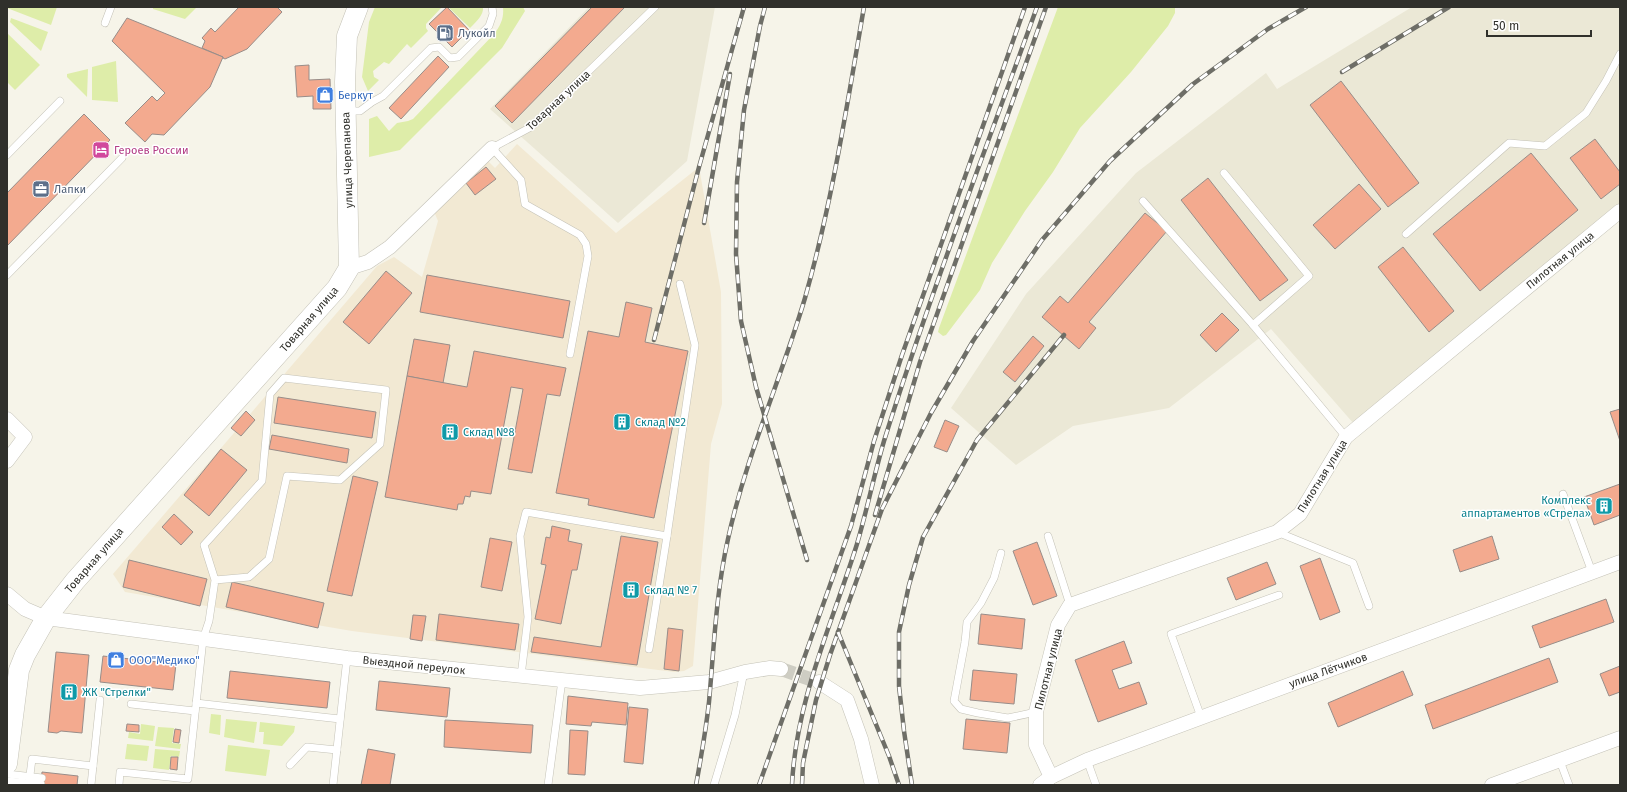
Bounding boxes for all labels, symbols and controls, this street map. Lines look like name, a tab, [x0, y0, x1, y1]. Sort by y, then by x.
scale bar	[1487, 12, 1591, 38]
text: 50 m	[1493, 19, 1519, 33]
fuel station icon: Лукойл	[435, 23, 455, 43]
place label: Лукойл	[458, 27, 496, 40]
street label: Товарная улица	[524, 68, 593, 133]
shop icon: Беркут	[315, 85, 335, 105]
place label: Беркут	[338, 89, 373, 102]
street label: улица Черепанова	[339, 112, 356, 208]
hotel icon: Героев России	[91, 140, 111, 160]
place label: Героев России	[114, 144, 189, 157]
office icon: Лапки	[31, 179, 51, 199]
place label: Лапки	[54, 183, 86, 196]
street label: Пилотная улица	[1524, 229, 1597, 292]
street label: Товарная улица	[277, 284, 341, 355]
building icon: Склад №2	[612, 412, 632, 432]
place label: Склад №2	[635, 416, 686, 429]
building icon: Склад №8	[440, 422, 460, 442]
place label: Склад №8	[463, 426, 514, 439]
street label: Пилотная улица	[1295, 437, 1350, 515]
place label: Комплекс аппартаментов «Стрела»	[1461, 494, 1591, 520]
building icon: Комплекс аппартаментов «Стрела»	[1594, 496, 1614, 516]
street label: Товарная улица	[62, 525, 126, 596]
building icon: Склад № 7	[621, 580, 641, 600]
place label: Склад № 7	[644, 584, 697, 597]
street label: Пилотная улица	[1032, 627, 1065, 711]
shop icon: ООО"Медико"	[106, 650, 126, 670]
street label: улица Лётчиков	[1287, 650, 1369, 691]
place label: ООО"Медико"	[129, 654, 200, 667]
street label: Выездной переулок	[362, 654, 466, 677]
building icon: ЖК "Стрелки"	[59, 682, 79, 702]
place label: ЖК "Стрелки"	[82, 686, 151, 699]

